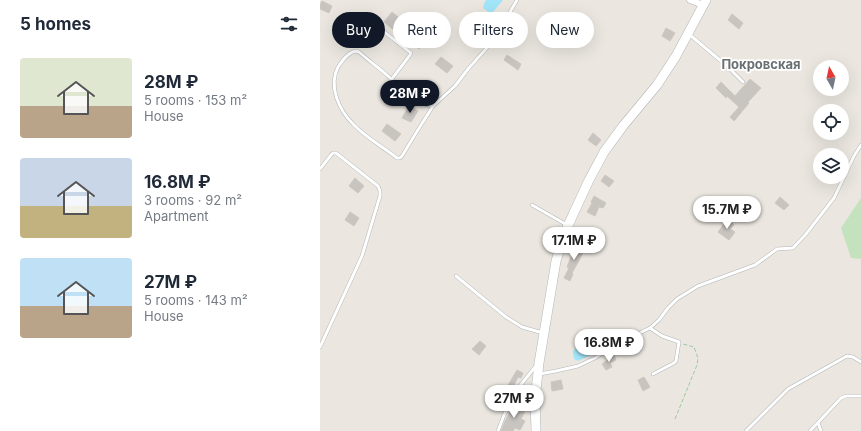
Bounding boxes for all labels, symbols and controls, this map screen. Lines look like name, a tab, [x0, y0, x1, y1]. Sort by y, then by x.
chip: Buy	[332, 12, 385, 48]
chip: Rent	[393, 12, 451, 48]
chip: Filters	[459, 12, 528, 48]
chip: New	[536, 12, 594, 48]
icon: filters	[278, 13, 300, 35]
text: 5 homes	[20, 14, 91, 34]
district label: Покровская	[721, 56, 801, 72]
north arrow	[813, 60, 849, 96]
map controls	[813, 60, 849, 184]
text: 28M ₽	[144, 72, 198, 92]
icon: home	[52, 74, 100, 122]
pin: 28M ₽	[382, 80, 438, 114]
text: 28M ₽	[389, 85, 431, 101]
text: 5 rooms · 153 m²	[144, 92, 247, 108]
button: locate	[813, 104, 849, 140]
text: House	[144, 108, 184, 124]
button: layers	[813, 148, 849, 184]
text: 16.8M ₽	[144, 172, 211, 192]
icon: home	[52, 174, 100, 222]
text: 3 rooms · 92 m²	[144, 192, 242, 208]
pin: 15.7M ₽	[690, 196, 764, 230]
text: 15.7M ₽	[702, 201, 752, 217]
text: Apartment	[144, 208, 209, 224]
pin: 17.1M ₽	[537, 227, 611, 261]
text: 17.1M ₽	[551, 232, 597, 248]
text: 27M ₽	[144, 272, 197, 292]
icon: home	[52, 274, 100, 322]
text: 5 rooms · 143 m²	[144, 292, 248, 308]
text: House	[144, 308, 184, 324]
pin: 16.8M ₽	[572, 329, 646, 363]
text: 16.8M ₽	[584, 334, 634, 350]
pin: 27M ₽	[486, 385, 542, 419]
text: 27M ₽	[494, 390, 534, 406]

